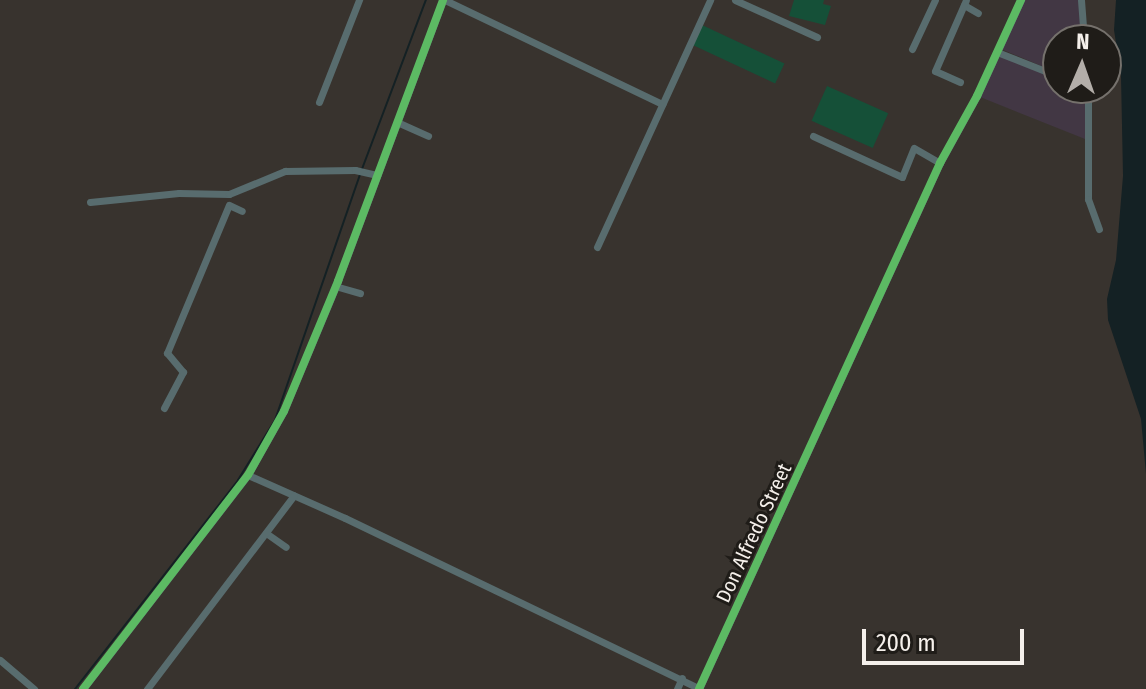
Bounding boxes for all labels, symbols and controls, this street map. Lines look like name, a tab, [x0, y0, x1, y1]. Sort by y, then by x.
north arrow	[1042, 24, 1122, 104]
text: N	[1076, 28, 1090, 55]
street label: Don Alfredo Street	[711, 460, 797, 606]
scale bar	[866, 613, 1028, 663]
text: 200 m	[876, 629, 936, 657]

